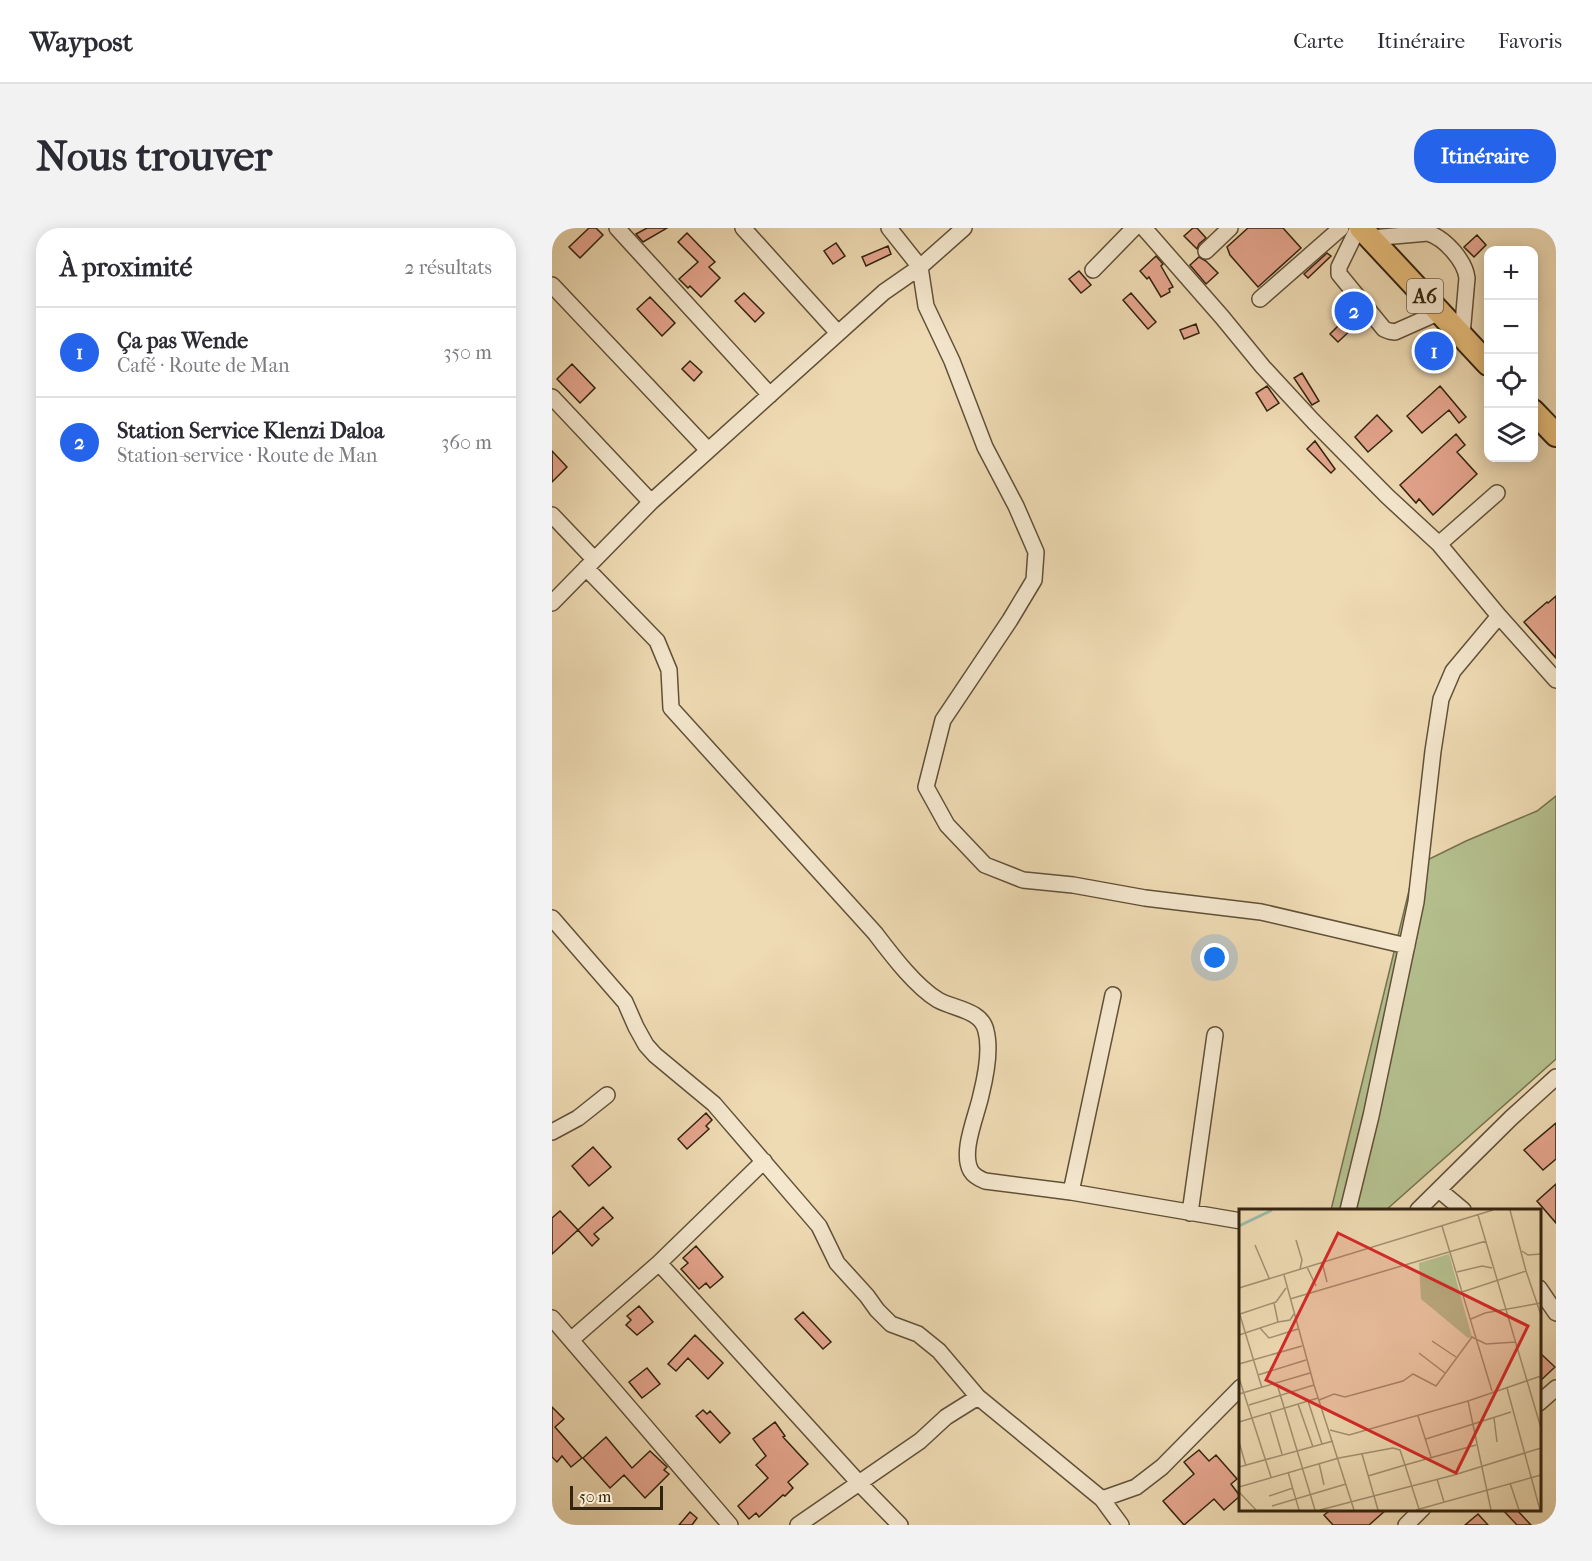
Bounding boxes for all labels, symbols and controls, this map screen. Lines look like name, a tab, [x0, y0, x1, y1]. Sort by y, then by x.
text: Waypost	[30, 25, 133, 58]
text: Carte	[1293, 29, 1344, 53]
text: Itinéraire	[1377, 29, 1465, 53]
text: Favoris	[1498, 29, 1562, 53]
button: Itinéraire	[1414, 129, 1556, 183]
text: Nous trouver	[36, 132, 272, 181]
map controls	[1484, 246, 1538, 462]
button: +	[1484, 246, 1538, 300]
text: À proximité	[60, 252, 192, 283]
text: 2 résultats	[404, 256, 492, 279]
road number: A6	[1407, 279, 1443, 313]
pin: 2	[1334, 288, 1374, 334]
button: −	[1484, 300, 1538, 354]
text: Ça pas Wende	[117, 328, 248, 354]
pin: 1	[1414, 328, 1454, 374]
text: 1	[76, 341, 83, 364]
text: 350 m	[443, 341, 492, 364]
text: Café · Route de Man	[117, 354, 290, 377]
button: locate	[1484, 354, 1538, 408]
button: layers	[1484, 408, 1538, 462]
text: Station Service Klenzi Daloa	[117, 418, 384, 444]
text: 2	[74, 431, 85, 454]
text: 360 m	[441, 431, 492, 454]
text: Station-service · Route de Man	[117, 444, 377, 467]
your location	[1200, 943, 1229, 972]
inset map	[1239, 1209, 1541, 1510]
scale bar	[570, 1483, 663, 1510]
text: 50 m	[579, 1487, 611, 1506]

